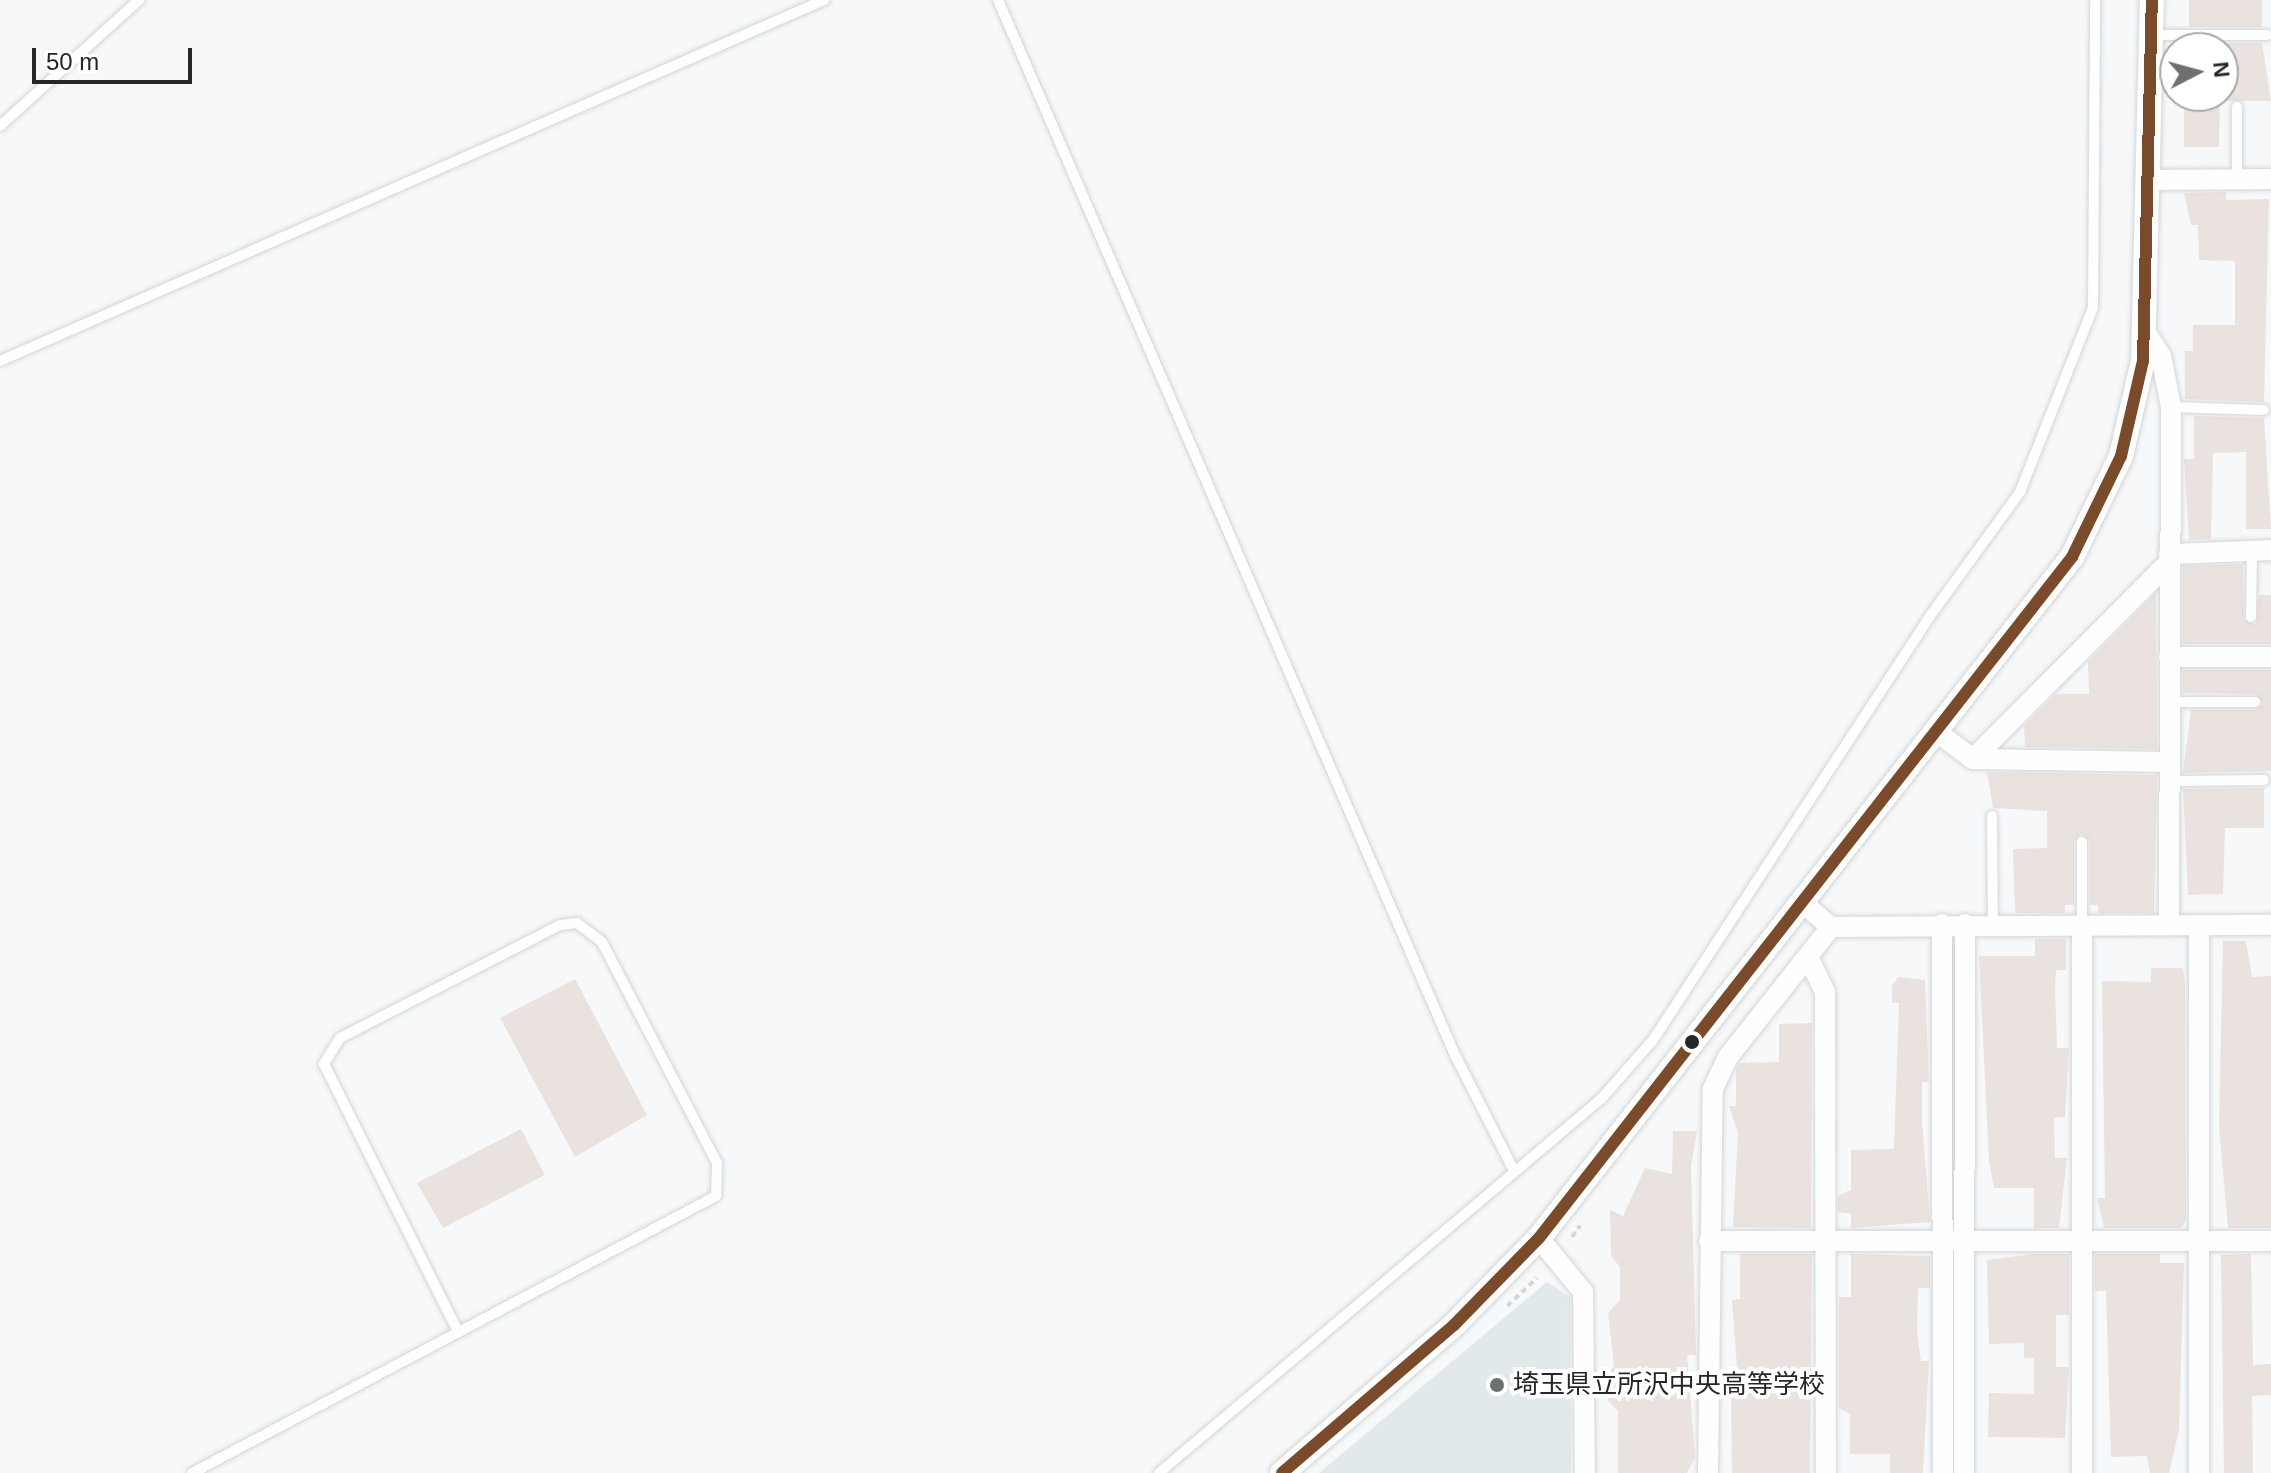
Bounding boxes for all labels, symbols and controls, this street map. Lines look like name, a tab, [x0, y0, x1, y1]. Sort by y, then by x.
scale bar	[36, 32, 196, 82]
north arrow	[2159, 32, 2239, 112]
text: 50 m	[46, 48, 99, 75]
text: N	[2208, 60, 2235, 79]
unlabelled marker	[1684, 1034, 1700, 1050]
place label: 埼玉県立所沢中央高等学校	[1513, 1369, 1825, 1401]
marker: 埼玉県立所沢中央高等学校	[1488, 1376, 1506, 1394]

